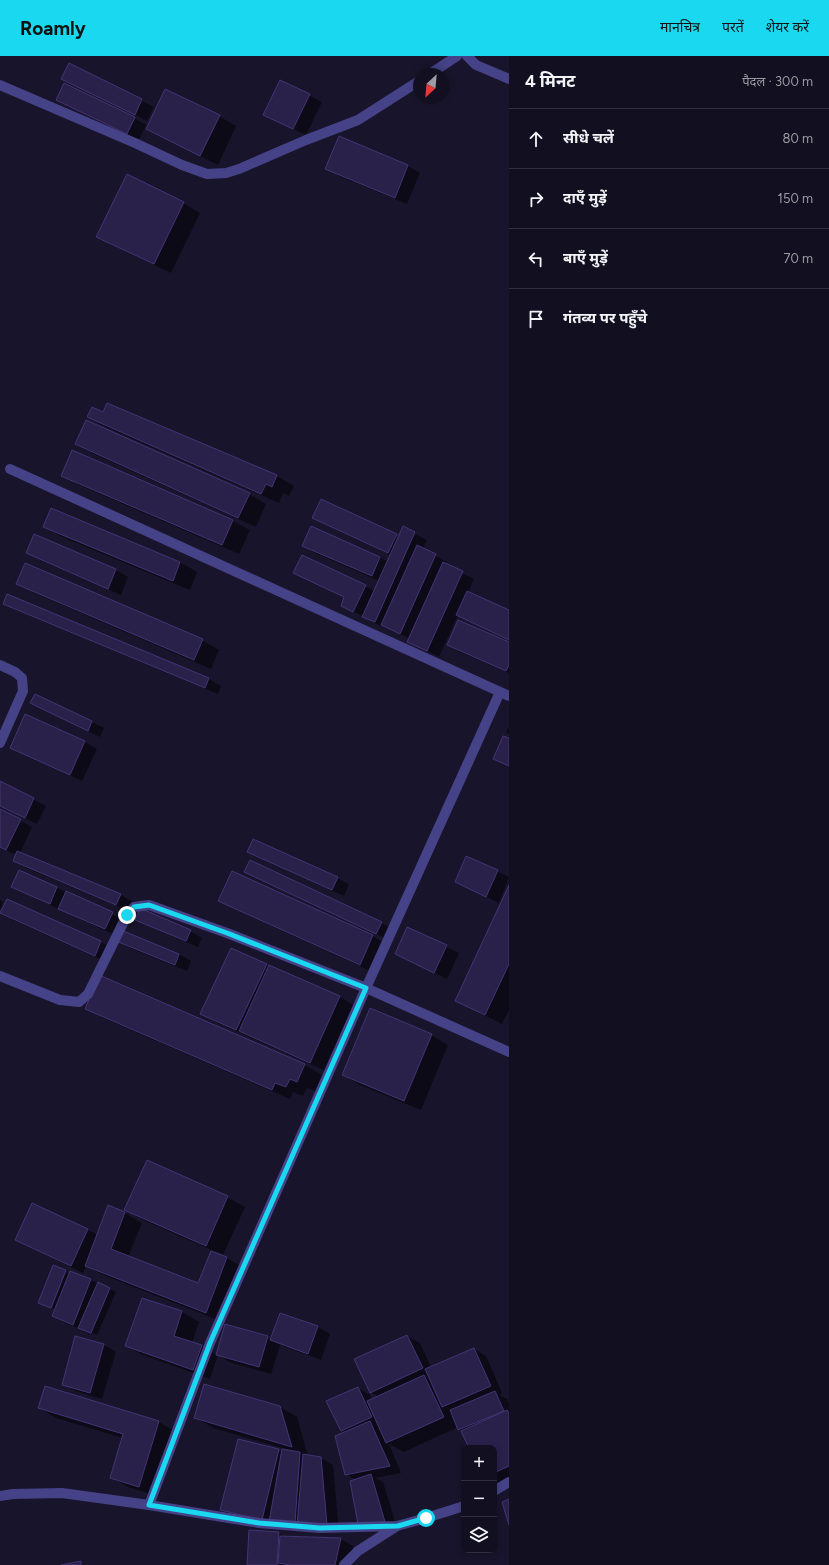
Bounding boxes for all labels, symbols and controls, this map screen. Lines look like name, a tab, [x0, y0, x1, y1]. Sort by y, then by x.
text: Roamly	[20, 17, 86, 40]
text: मानचित्र	[660, 19, 700, 36]
text: परतें	[722, 19, 744, 36]
text: शेयर करें	[766, 19, 809, 36]
north arrow	[413, 68, 449, 104]
text: 4 मिनट	[525, 71, 576, 91]
text: पैदल · 300 m	[742, 74, 813, 89]
icon: ahead	[525, 128, 547, 150]
text: सीधे चलें	[563, 129, 614, 147]
text: 80 m	[782, 131, 813, 146]
icon: right	[525, 188, 547, 210]
text: दाएँ मुड़ें	[563, 189, 607, 207]
text: 150 m	[778, 191, 813, 206]
icon: left	[525, 248, 547, 270]
text: बाएँ मुड़ें	[563, 249, 608, 267]
text: 70 m	[783, 251, 813, 266]
icon: arrive	[525, 308, 547, 330]
text: गंतव्य पर पहुँचे	[563, 309, 647, 327]
route end	[118, 906, 136, 924]
map controls	[461, 1445, 497, 1553]
button: +	[461, 1445, 497, 1481]
button: −	[461, 1481, 497, 1517]
route start	[417, 1509, 435, 1527]
button: layers	[461, 1517, 497, 1553]

